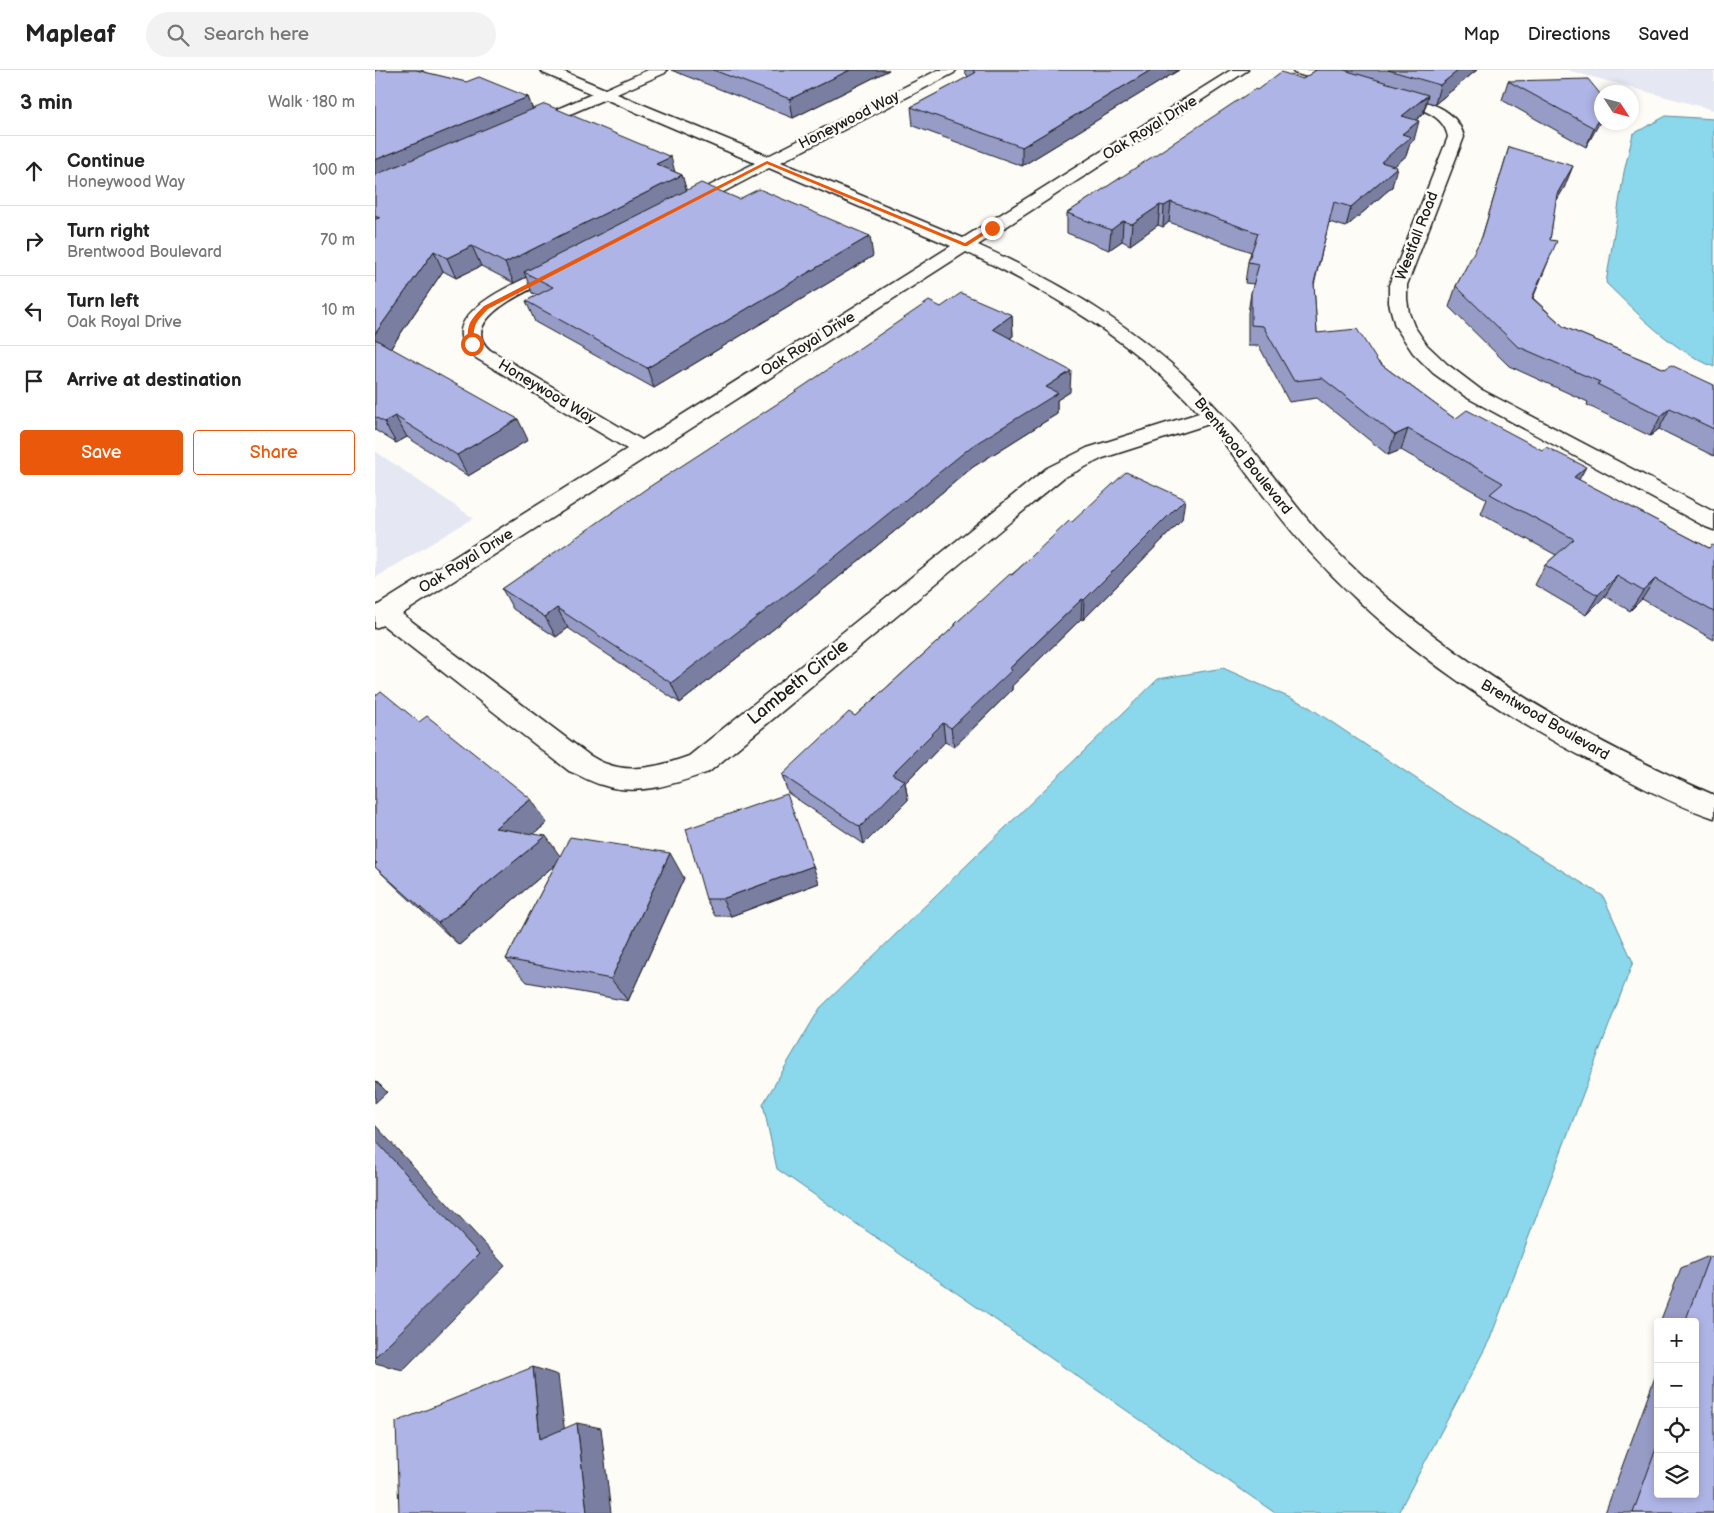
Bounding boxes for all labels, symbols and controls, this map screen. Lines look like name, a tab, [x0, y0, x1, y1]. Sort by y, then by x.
search box	[146, 12, 496, 57]
text: Mapleaf	[25, 20, 116, 49]
icon: search	[164, 21, 192, 49]
text: Search here	[204, 23, 309, 46]
text: Map	[1464, 24, 1500, 45]
text: Directions	[1528, 24, 1610, 45]
text: Saved	[1638, 24, 1689, 45]
north arrow	[1594, 85, 1639, 130]
street label: Honeywood Way	[795, 86, 903, 154]
text: 3 min	[20, 90, 73, 115]
street label: Oak Royal Drive	[1099, 91, 1201, 165]
text: Walk · 180 m	[268, 93, 355, 112]
text: Continue	[67, 150, 145, 173]
icon: ahead	[20, 157, 48, 185]
text: 100 m	[312, 161, 355, 180]
text: Honeywood Way	[67, 173, 185, 192]
street label: Westfall Road	[1391, 189, 1443, 283]
route end	[981, 217, 1004, 240]
text: Turn right	[67, 220, 150, 243]
icon: right	[20, 227, 48, 255]
text: 70 m	[320, 231, 355, 250]
text: Brentwood Boulevard	[67, 243, 222, 262]
text: Turn left	[67, 290, 139, 313]
icon: left	[20, 297, 48, 325]
text: 10 m	[322, 301, 355, 320]
street label: Oak Royal Drive	[757, 307, 859, 381]
text: Oak Royal Drive	[67, 313, 182, 332]
route start	[461, 333, 484, 356]
street label: Honeywood Way	[495, 355, 599, 429]
icon: arrive	[20, 367, 48, 395]
text: Arrive at destination	[67, 369, 242, 392]
street label: Brentwood Boulevard	[1190, 394, 1296, 518]
button: Save	[20, 430, 183, 475]
button: Share	[193, 430, 355, 475]
street label: Oak Royal Drive	[415, 524, 517, 598]
street label: Lambeth Circle	[743, 635, 853, 729]
street label: Brentwood Boulevard	[1477, 675, 1613, 765]
map controls	[1654, 1318, 1699, 1498]
button: +	[1654, 1318, 1699, 1363]
button: −	[1654, 1363, 1699, 1408]
button: locate	[1654, 1408, 1699, 1453]
button: layers	[1654, 1453, 1699, 1498]

